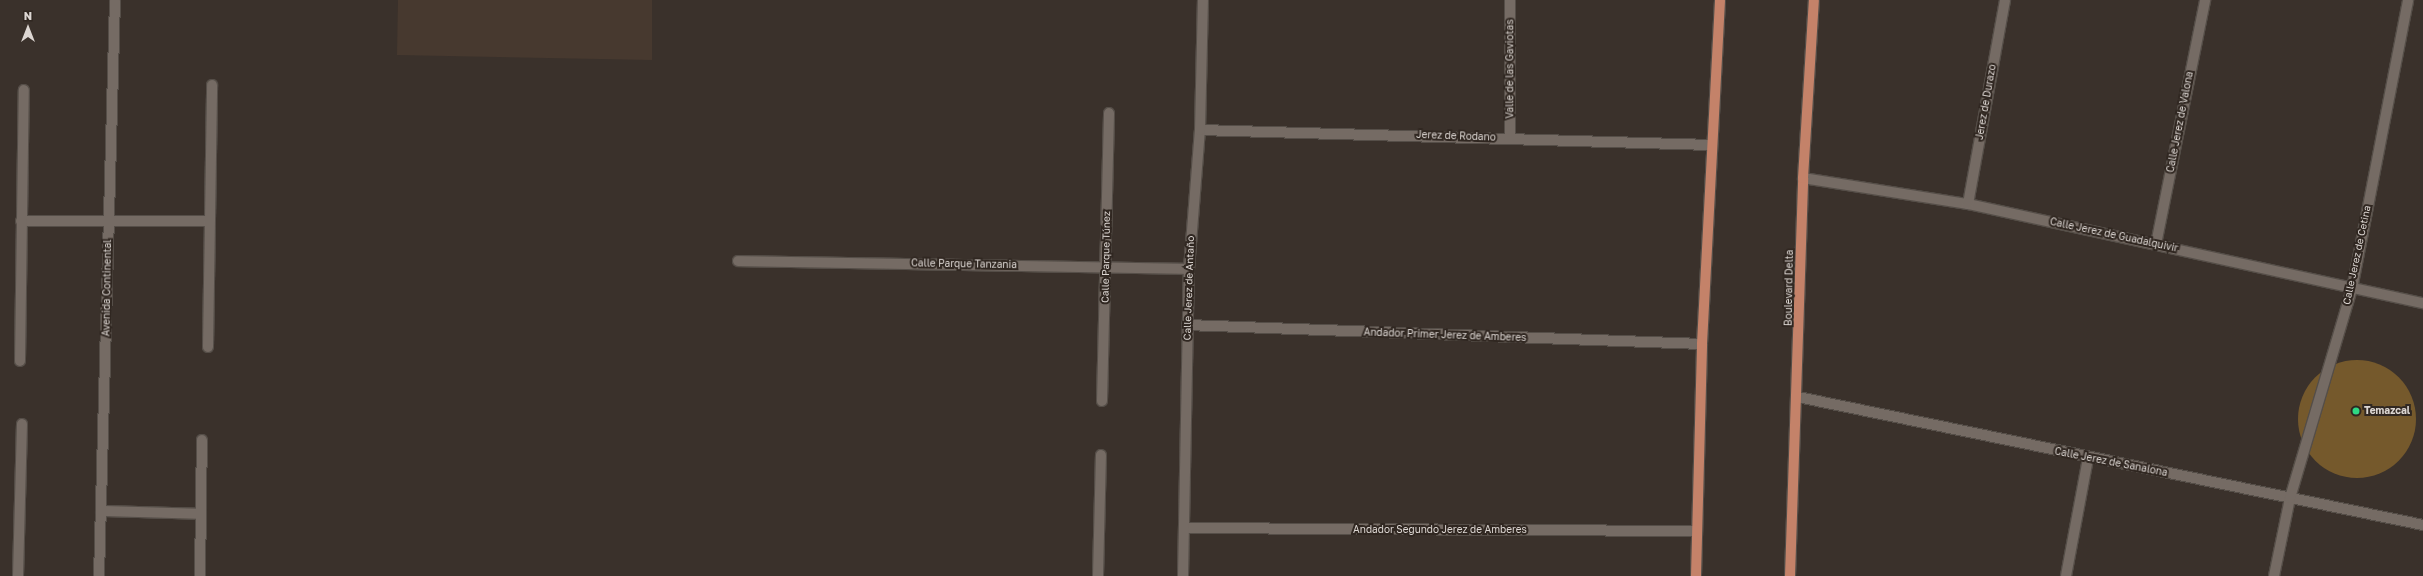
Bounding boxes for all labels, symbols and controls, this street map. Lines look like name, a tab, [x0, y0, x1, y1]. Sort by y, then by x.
north arrow	[8, 8, 48, 48]
text: N	[24, 9, 32, 22]
street label: Valle de las Gaviotas	[1504, 19, 1516, 119]
street label: Jerez de Durazo	[1973, 63, 1999, 141]
street label: Calle Jerez de Valona	[2164, 70, 2196, 174]
street label: Jerez de Rodano	[1416, 129, 1496, 143]
street label: Calle Jerez de Cetina	[2341, 204, 2373, 306]
street label: Calle Parque Túnez	[1099, 211, 1113, 303]
street label: Calle Jerez de Guadalquivir	[2049, 216, 2179, 254]
street label: Calle Jerez de Antaño	[1181, 236, 1197, 340]
street label: Avenida Continental	[100, 239, 114, 337]
street label: Boulevard Delta	[1782, 250, 1796, 326]
street label: Calle Parque Tanzania	[911, 257, 1017, 271]
street label: Andador Primer Jerez de Amberes	[1363, 326, 1527, 344]
place label: Temazcal	[2364, 405, 2410, 417]
marker: Temazcal	[2351, 406, 2361, 416]
street label: Calle Jerez de Sanalona	[2054, 445, 2168, 479]
street label: Andador Segundo Jerez de Amberes	[1353, 524, 1527, 536]

